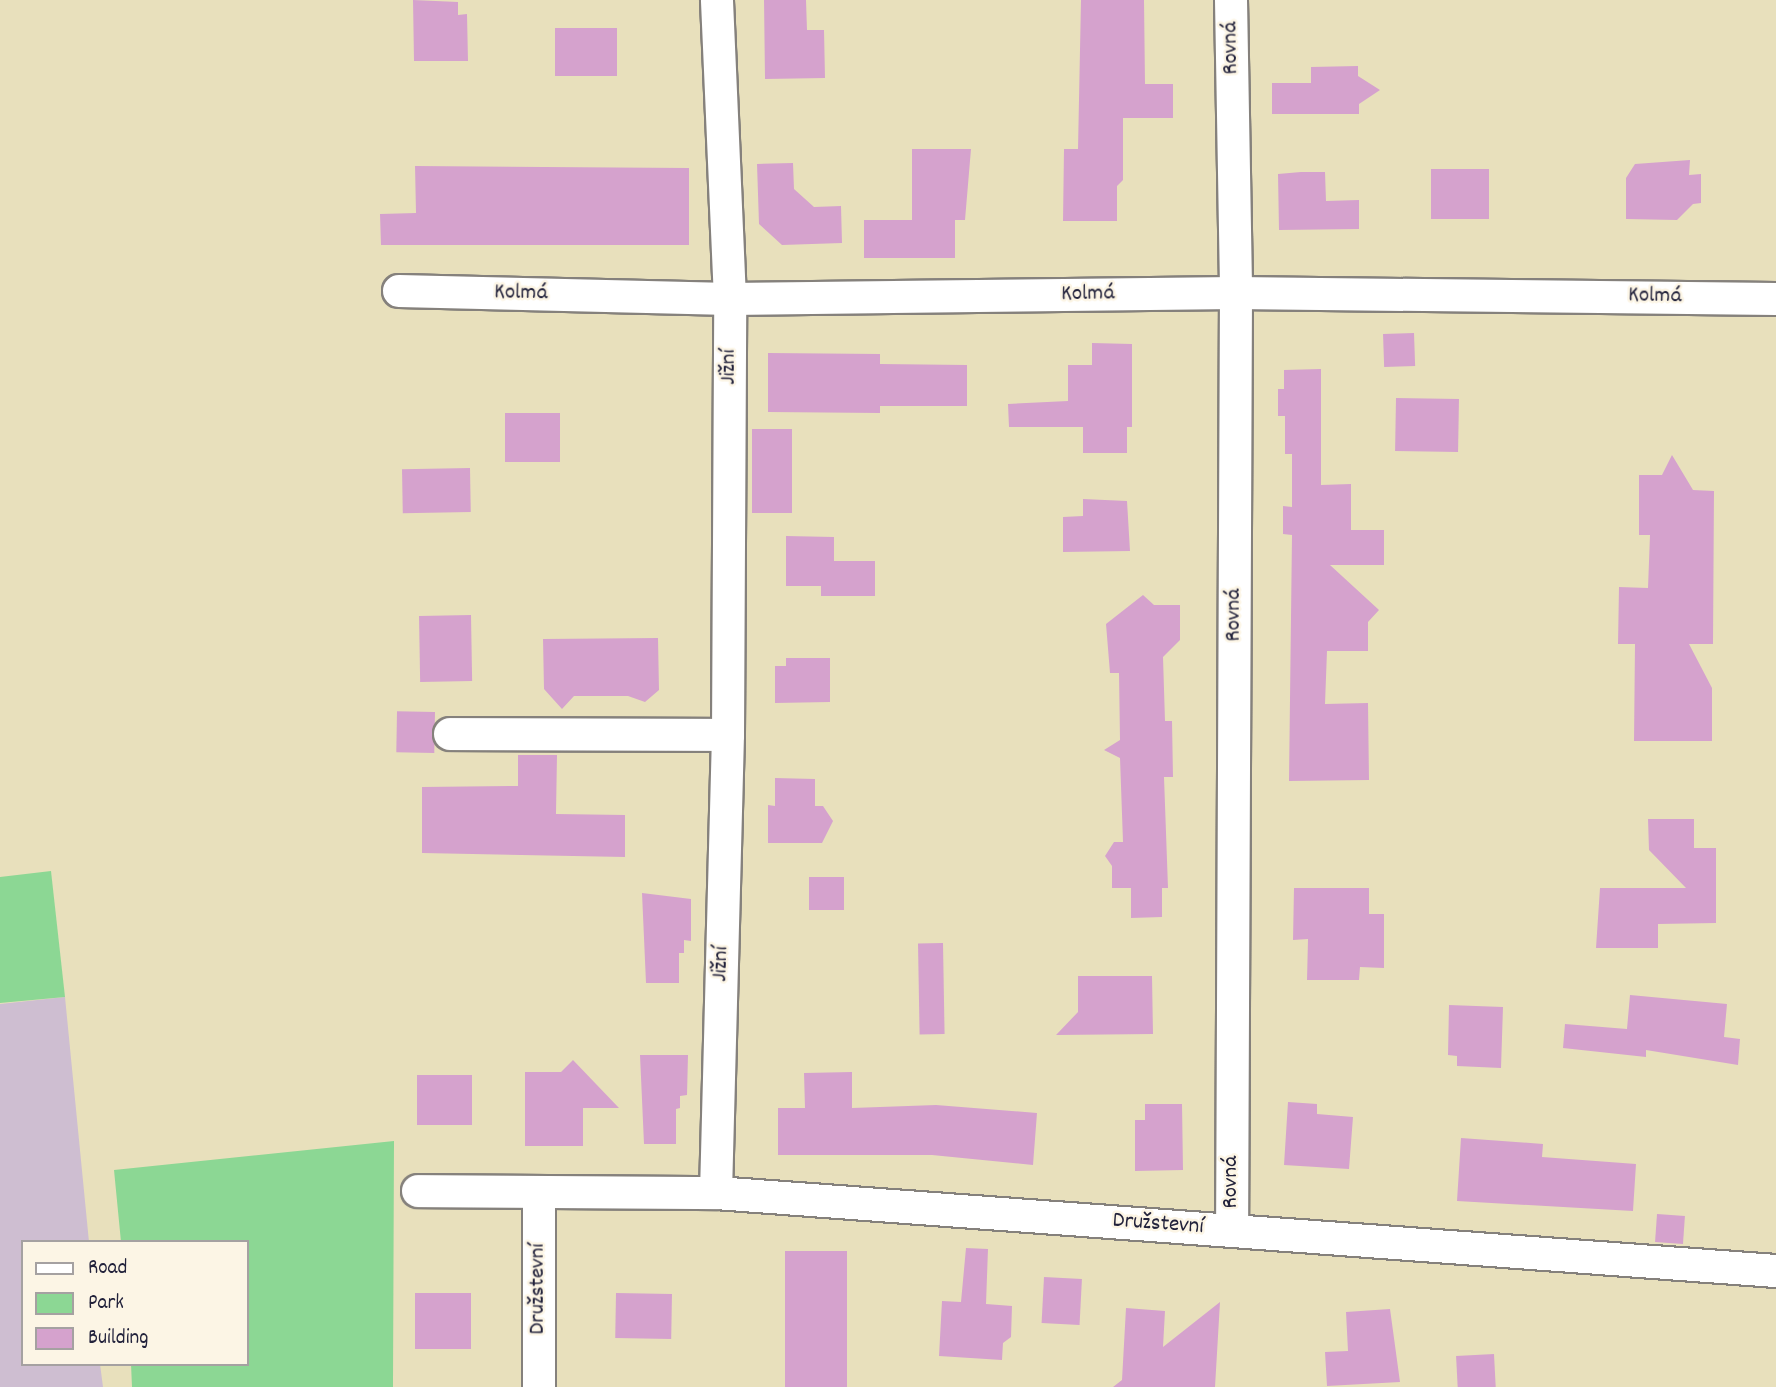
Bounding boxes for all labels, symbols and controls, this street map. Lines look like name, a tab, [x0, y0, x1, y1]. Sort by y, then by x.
street label: Rovná	[1218, 21, 1246, 75]
street label: Kolmá	[494, 280, 548, 308]
street label: Kolmá	[1061, 281, 1115, 309]
street label: Kolmá	[1628, 283, 1682, 311]
street label: Jižní	[716, 349, 744, 385]
street label: Rovná	[1221, 588, 1249, 642]
street label: Jižní	[708, 946, 736, 982]
street label: Rovná	[1218, 1155, 1246, 1209]
street label: Družstevní	[1112, 1208, 1204, 1242]
legend	[21, 1240, 248, 1366]
street label: Družstevní	[525, 1243, 553, 1335]
text: Road	[88, 1254, 127, 1284]
text: Park	[88, 1289, 124, 1319]
text: Building	[88, 1324, 148, 1354]

